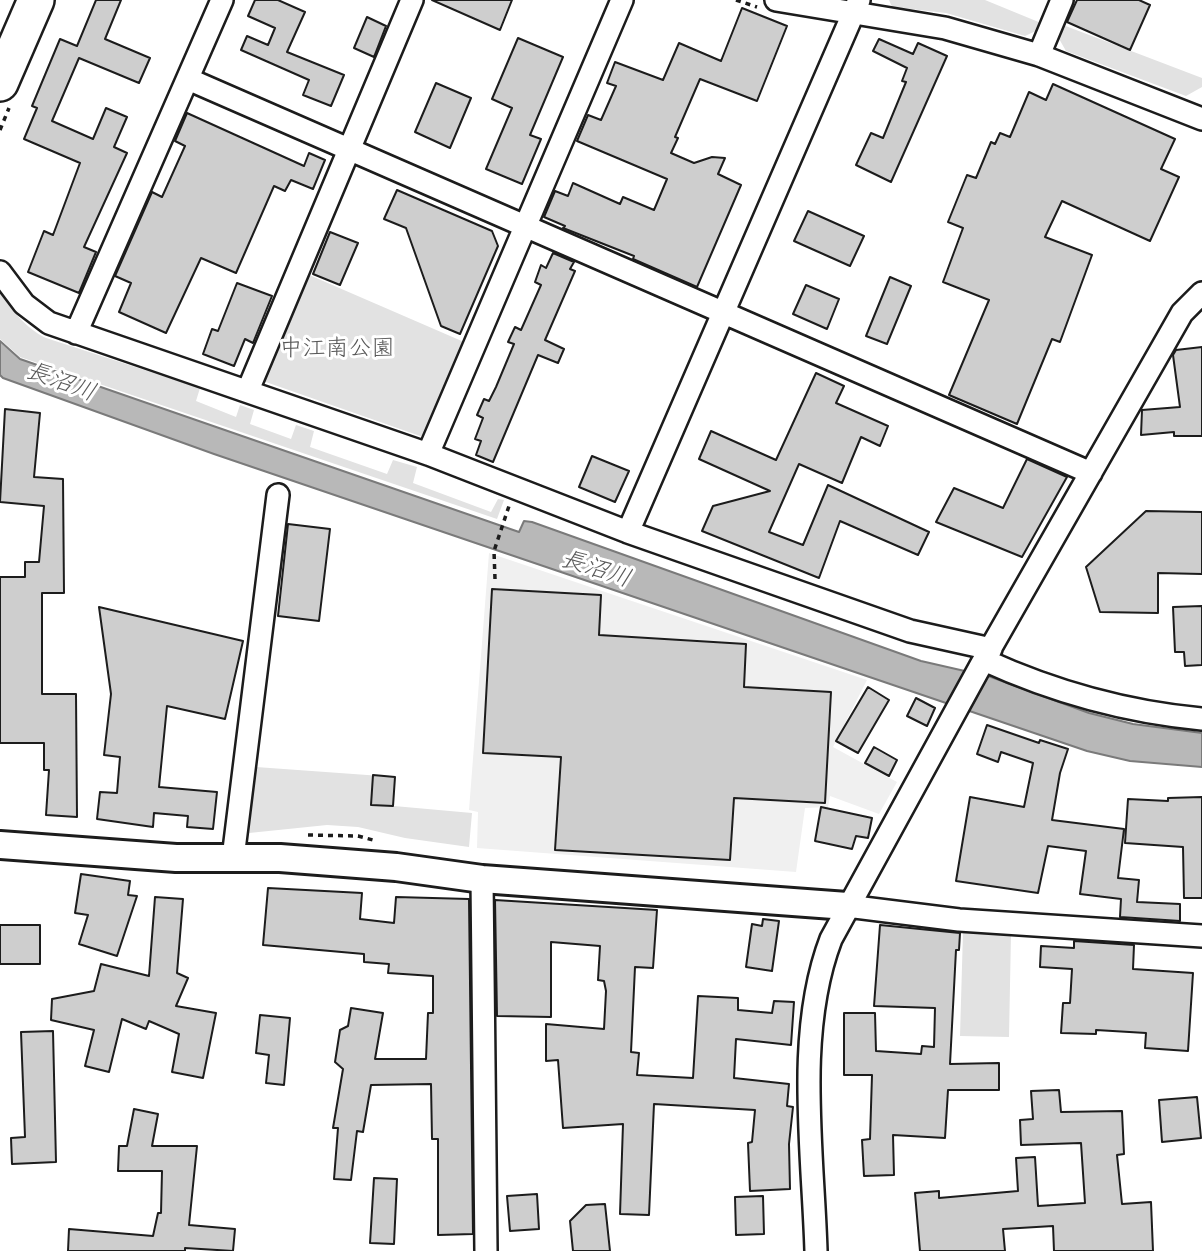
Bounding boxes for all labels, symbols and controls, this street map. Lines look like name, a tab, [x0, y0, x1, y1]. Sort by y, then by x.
park label: 中江南公園	[280, 334, 394, 362]
water label: 長沼川	[22, 356, 100, 408]
water label: 長沼川	[557, 544, 635, 594]

